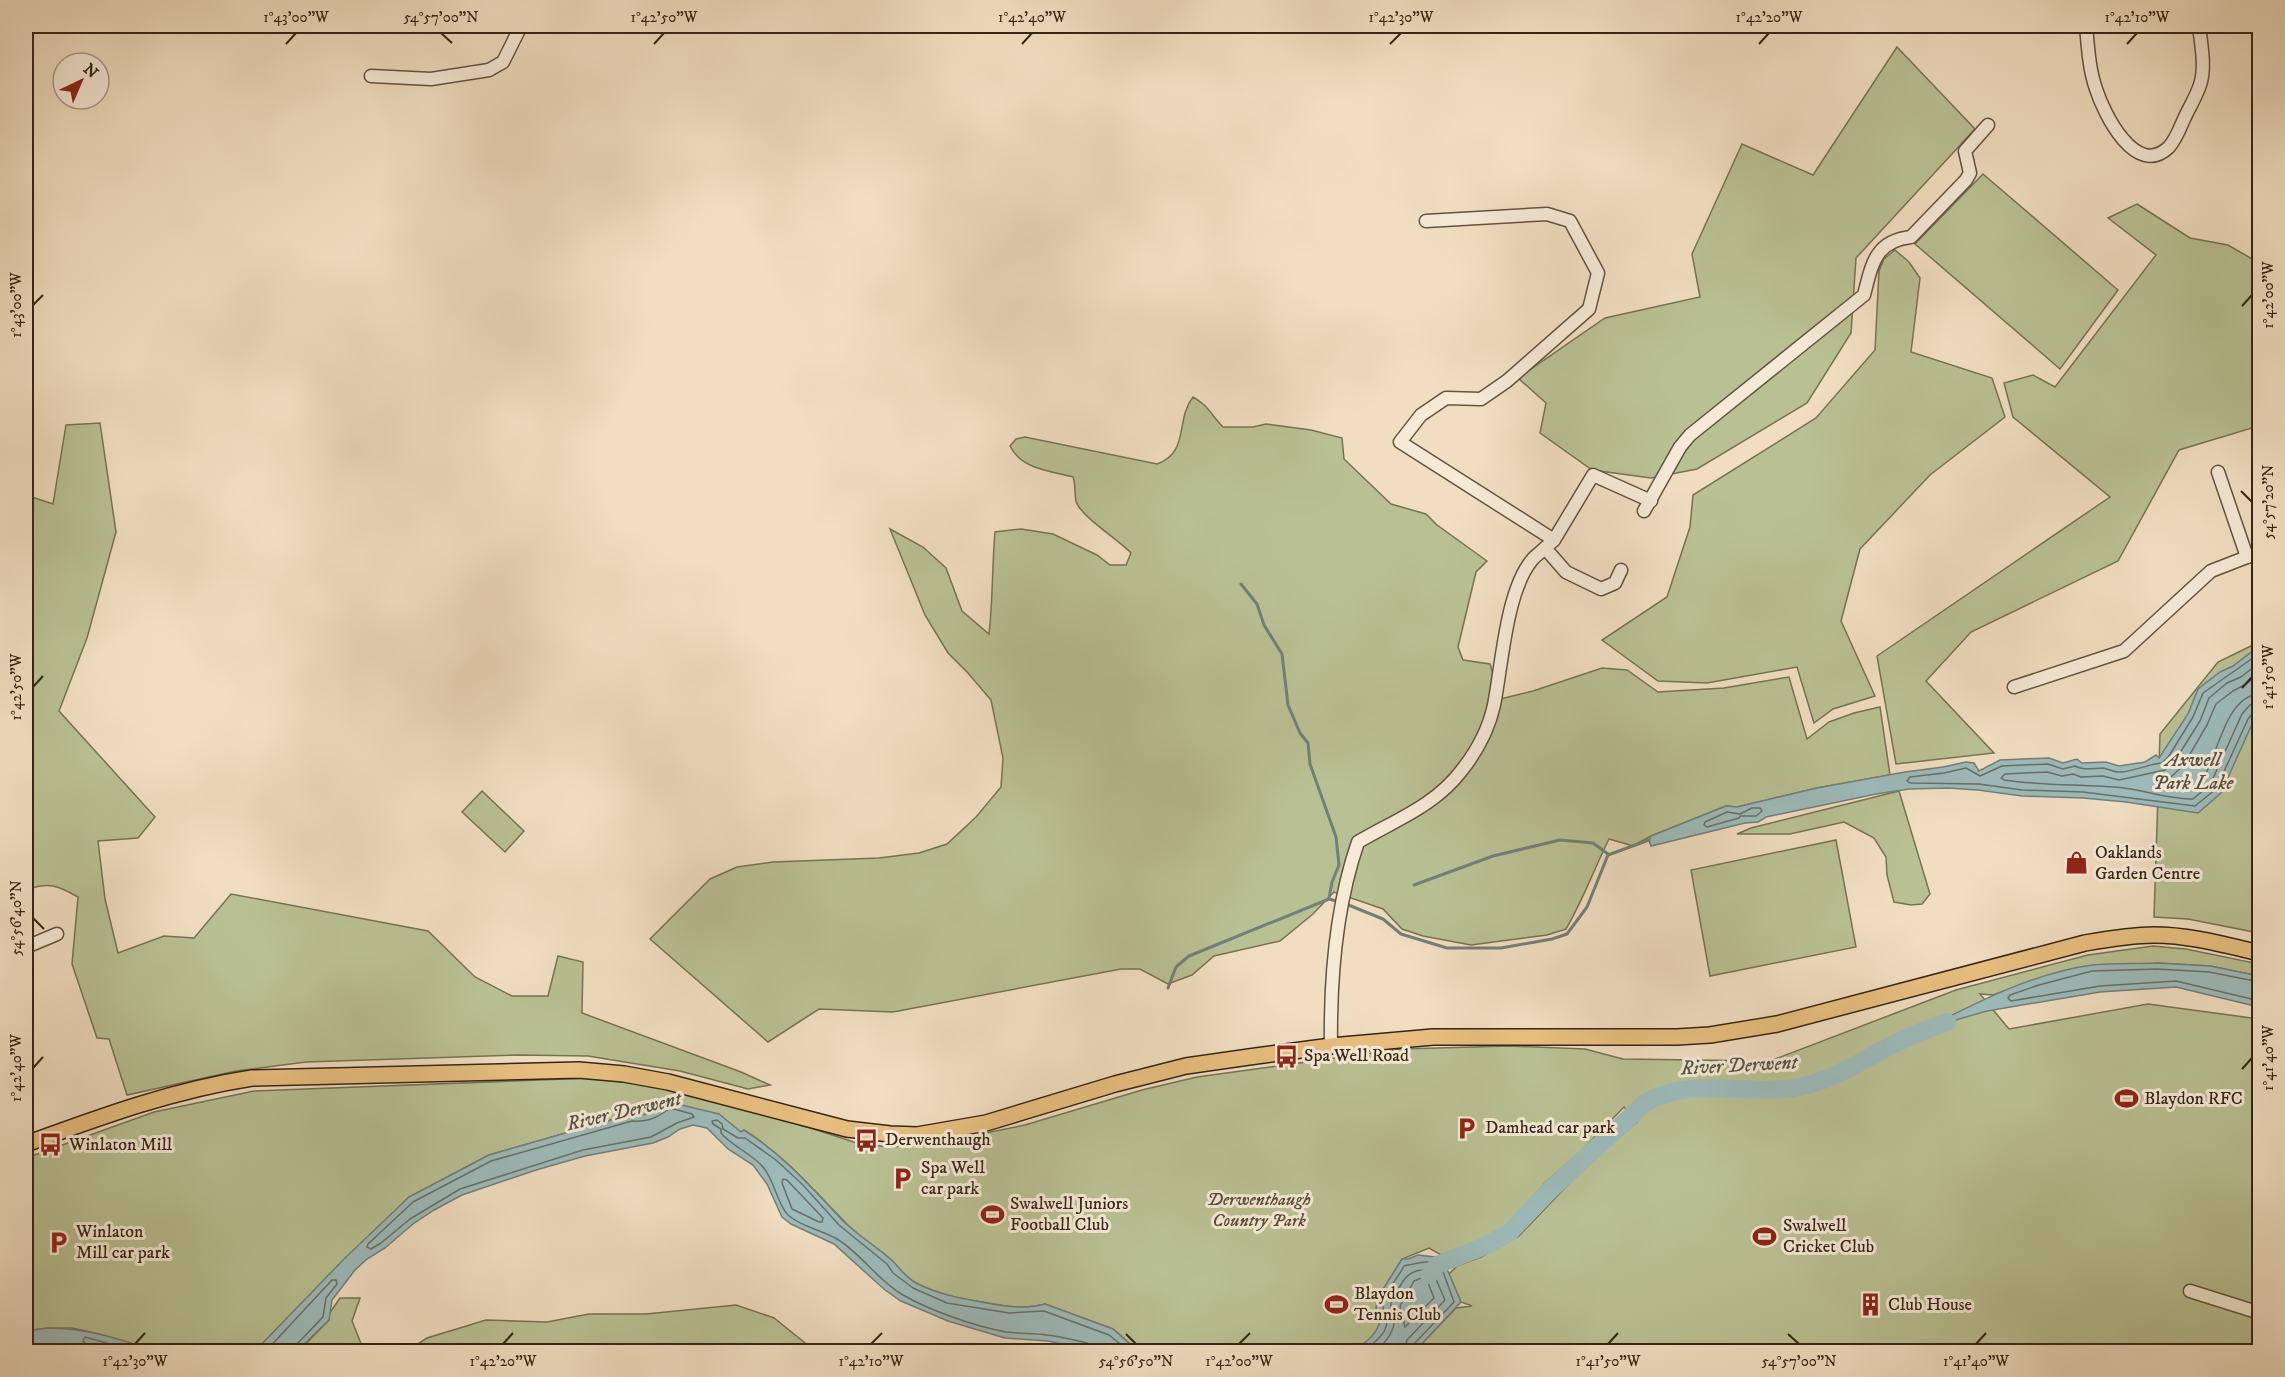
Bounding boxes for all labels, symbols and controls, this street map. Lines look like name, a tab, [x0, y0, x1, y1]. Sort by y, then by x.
text: 1°43'00"W	[263, 8, 329, 27]
text: 54°57'00"N	[403, 8, 479, 27]
text: 1°42'50"W	[631, 8, 698, 27]
text: 1°42'40"W	[998, 8, 1066, 27]
text: 1°42'30"W	[1369, 8, 1434, 27]
text: 1°42'20"W	[1736, 8, 1803, 27]
text: 1°42'10"W	[2105, 8, 2170, 27]
north arrow	[51, 51, 111, 111]
text: N	[79, 59, 102, 83]
text: 1°42'00"W	[2259, 261, 2278, 329]
text: 1°43'00"W	[7, 272, 26, 338]
text: 54°57'20"N	[2259, 465, 2278, 539]
text: 1°41'50"W	[2259, 644, 2278, 710]
text: 1°42'50"W	[7, 653, 26, 720]
water label: Axwell Park Lake	[2153, 748, 2235, 796]
place label: Oaklands Garden Centre	[2095, 842, 2200, 885]
shop icon: Oaklands Garden Centre	[2064, 850, 2090, 876]
text: 54°56'40"N	[7, 880, 26, 956]
text: 1°41'40"W	[2259, 1025, 2278, 1091]
text: 1°42'40"W	[7, 1034, 26, 1102]
bus stop icon: Spa Well Road	[1273, 1043, 1299, 1069]
place label: Spa Well Road	[1304, 1045, 1409, 1067]
water label: River Derwent	[1679, 1050, 1800, 1082]
water label: River Derwent	[563, 1086, 686, 1138]
sports icon: Blaydon RFC	[2113, 1086, 2139, 1112]
place label: Blaydon RFC	[2144, 1088, 2243, 1110]
parking icon: Damhead car park	[1454, 1115, 1480, 1141]
place label: Damhead car park	[1485, 1117, 1615, 1139]
bus stop icon: Derwenthaugh	[854, 1127, 880, 1153]
place label: Derwenthaugh	[885, 1129, 991, 1151]
bus stop icon: Winlaton Mill	[38, 1132, 64, 1158]
place label: Winlaton Mill	[68, 1134, 173, 1156]
place label: Spa Well car park	[921, 1157, 985, 1200]
parking icon: Spa Well car park	[890, 1165, 916, 1191]
park label: Derwenthaugh Country Park	[1207, 1189, 1311, 1232]
place label: Swalwell Juniors Football Club	[1010, 1193, 1128, 1236]
sports icon: Swalwell Juniors Football Club	[979, 1201, 1005, 1227]
place label: Swalwell Cricket Club	[1783, 1215, 1874, 1258]
place label: Winlaton Mill car park	[75, 1221, 170, 1264]
sports icon: Swalwell Cricket Club	[1752, 1223, 1778, 1249]
parking icon: Winlaton Mill car park	[45, 1229, 71, 1255]
place label: Blaydon Tennis Club	[1354, 1283, 1441, 1326]
sports icon: Blaydon Tennis Club	[1323, 1291, 1349, 1317]
building icon: Club House	[1857, 1292, 1883, 1318]
place label: Club House	[1888, 1294, 1972, 1316]
text: 1°42'30"W	[103, 1352, 168, 1371]
text: 1°42'20"W	[470, 1352, 537, 1371]
text: 1°42'10"W	[839, 1352, 904, 1371]
text: 54°56'50"N	[1099, 1352, 1173, 1371]
text: 1°42'00"W	[1205, 1352, 1273, 1371]
text: 1°41'50"W	[1576, 1352, 1641, 1371]
text: 54°57'00"N	[1761, 1352, 1837, 1371]
text: 1°41'40"W	[1943, 1352, 2009, 1371]

